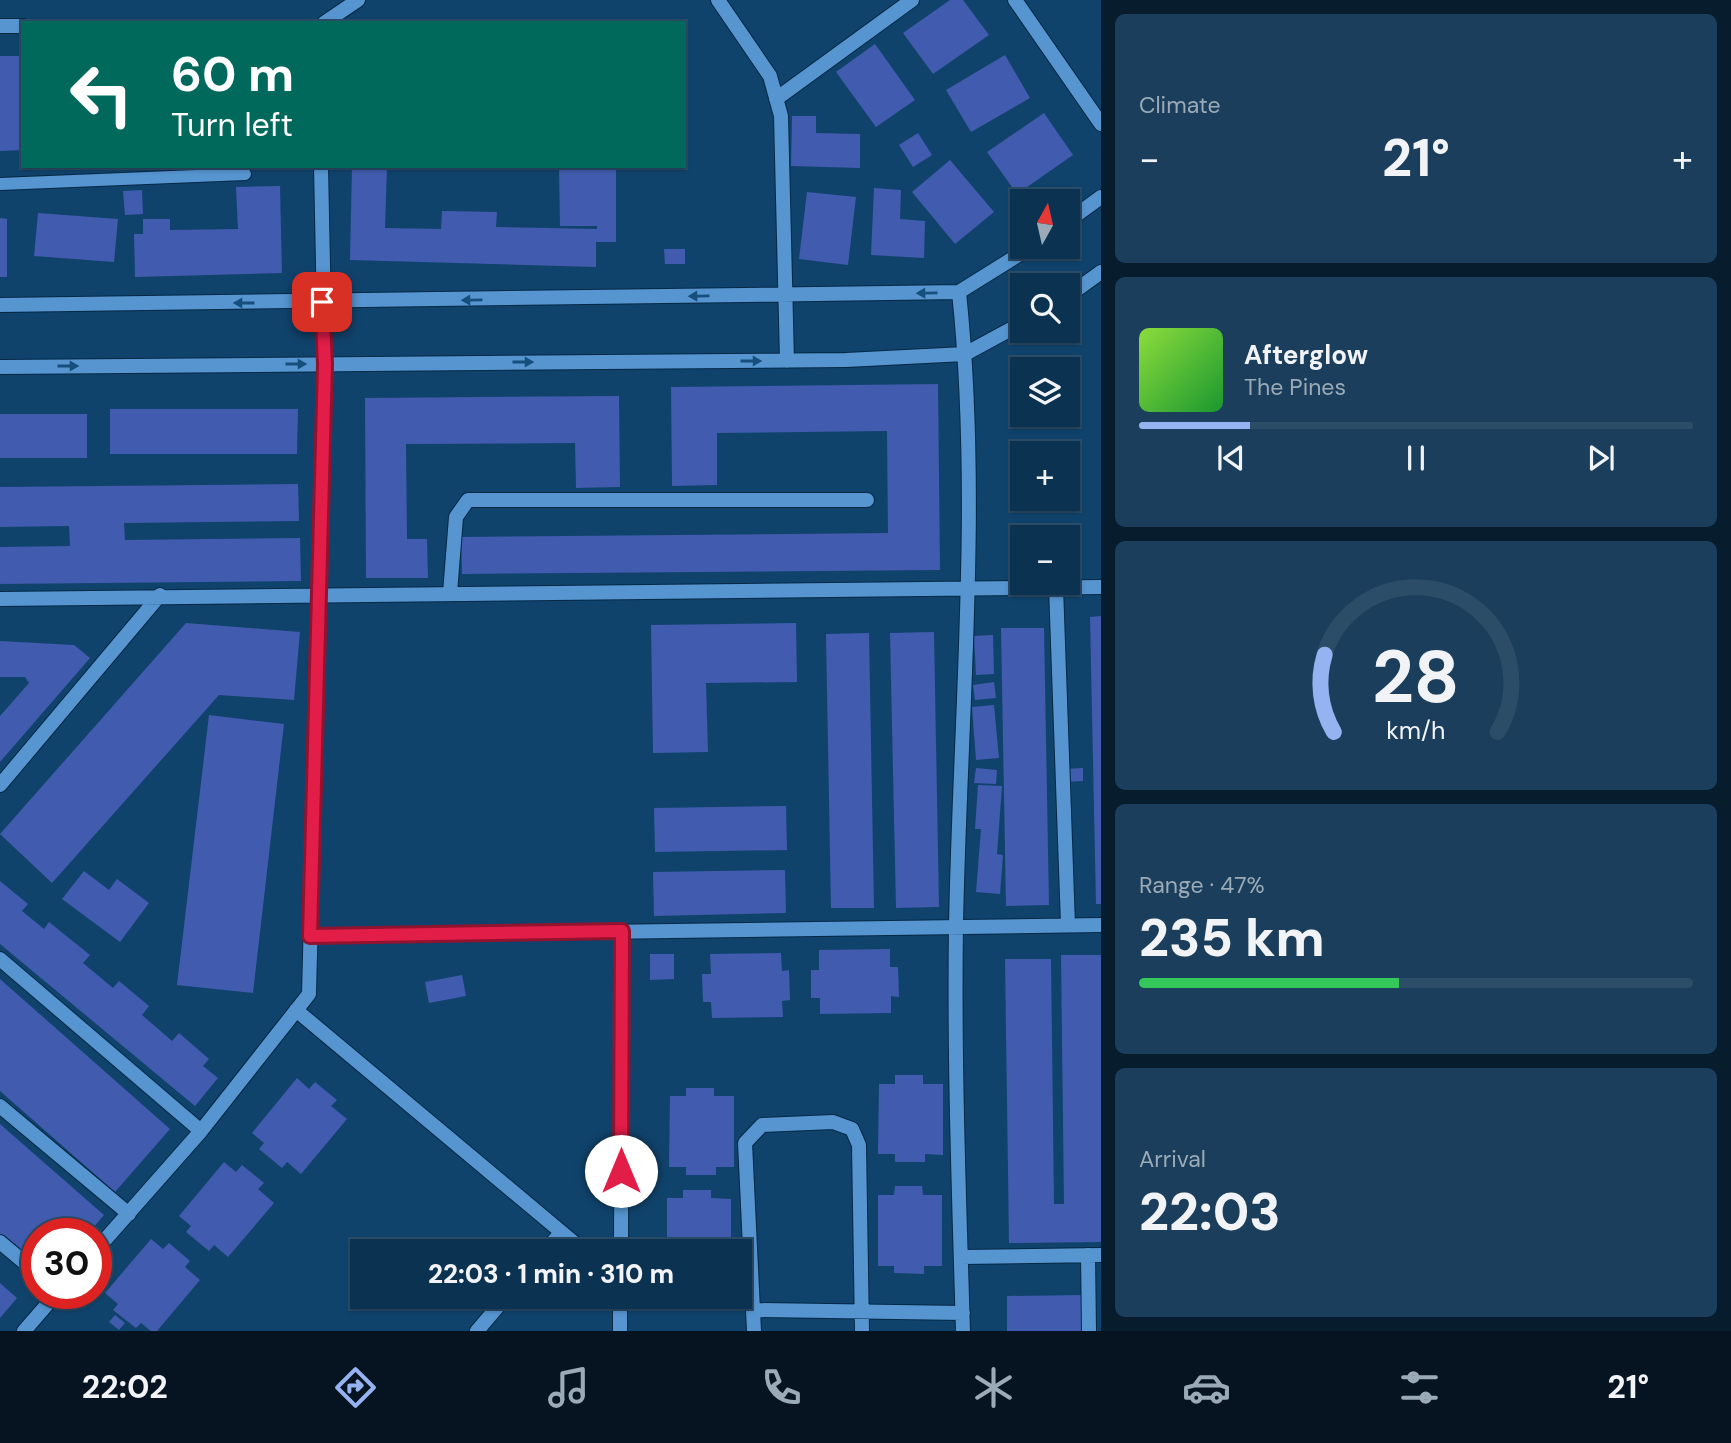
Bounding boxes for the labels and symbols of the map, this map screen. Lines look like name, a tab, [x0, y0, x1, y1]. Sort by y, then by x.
north arrow	[1010, 189, 1080, 259]
pin	[292, 272, 352, 332]
one-way arrow	[915, 287, 937, 298]
one-way arrow	[688, 291, 710, 302]
one-way arrow	[461, 294, 483, 306]
one-way arrow	[233, 297, 255, 309]
one-way arrow	[740, 355, 762, 367]
one-way arrow	[512, 357, 534, 368]
one-way arrow	[285, 358, 307, 370]
one-way arrow	[57, 360, 79, 372]
position arrow	[584, 1134, 658, 1208]
speed limit sign: 30	[21, 1218, 112, 1309]

